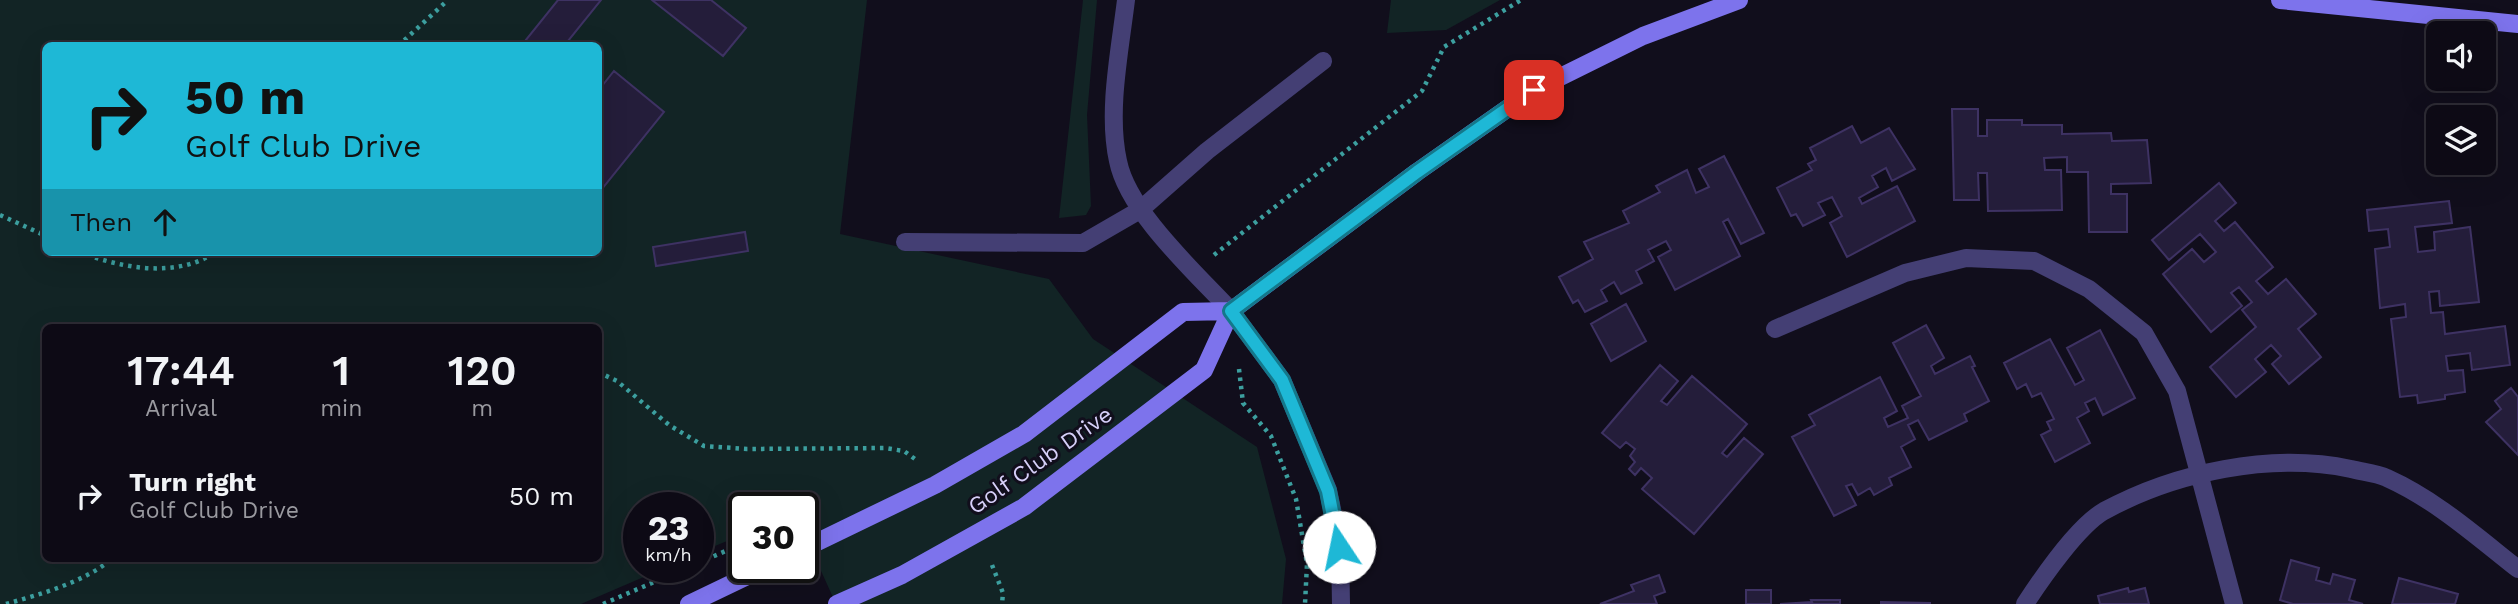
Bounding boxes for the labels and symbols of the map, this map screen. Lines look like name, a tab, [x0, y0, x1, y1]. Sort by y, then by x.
pin	[1504, 60, 1564, 120]
street label: Golf Club Drive	[963, 401, 1118, 520]
speed limit sign: 30	[728, 492, 819, 583]
position arrow	[1302, 510, 1376, 584]

